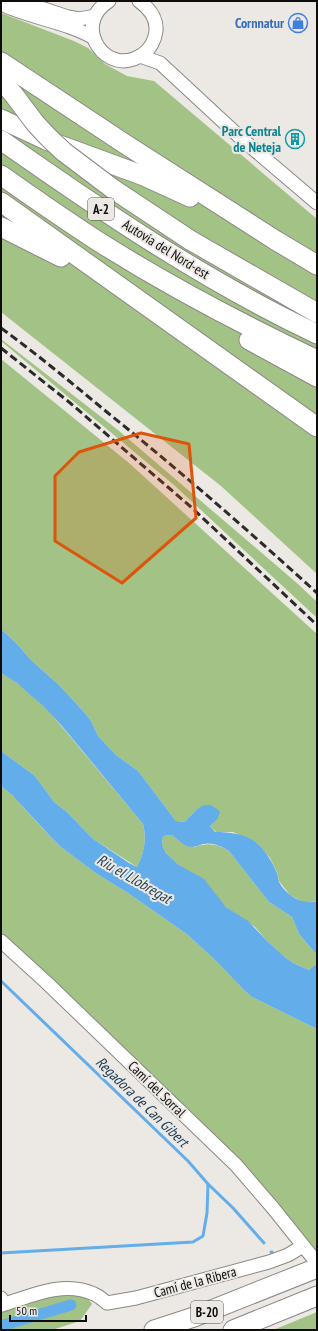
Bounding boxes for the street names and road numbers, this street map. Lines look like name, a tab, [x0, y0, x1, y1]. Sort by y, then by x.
road number: A-2	[88, 198, 114, 220]
street label: Autovia del Nord-est	[119, 215, 213, 283]
street label: Camí del Sorral	[124, 1057, 190, 1122]
street label: Camí de la Ribera	[152, 1262, 238, 1302]
road number: B-20	[191, 1301, 223, 1323]

